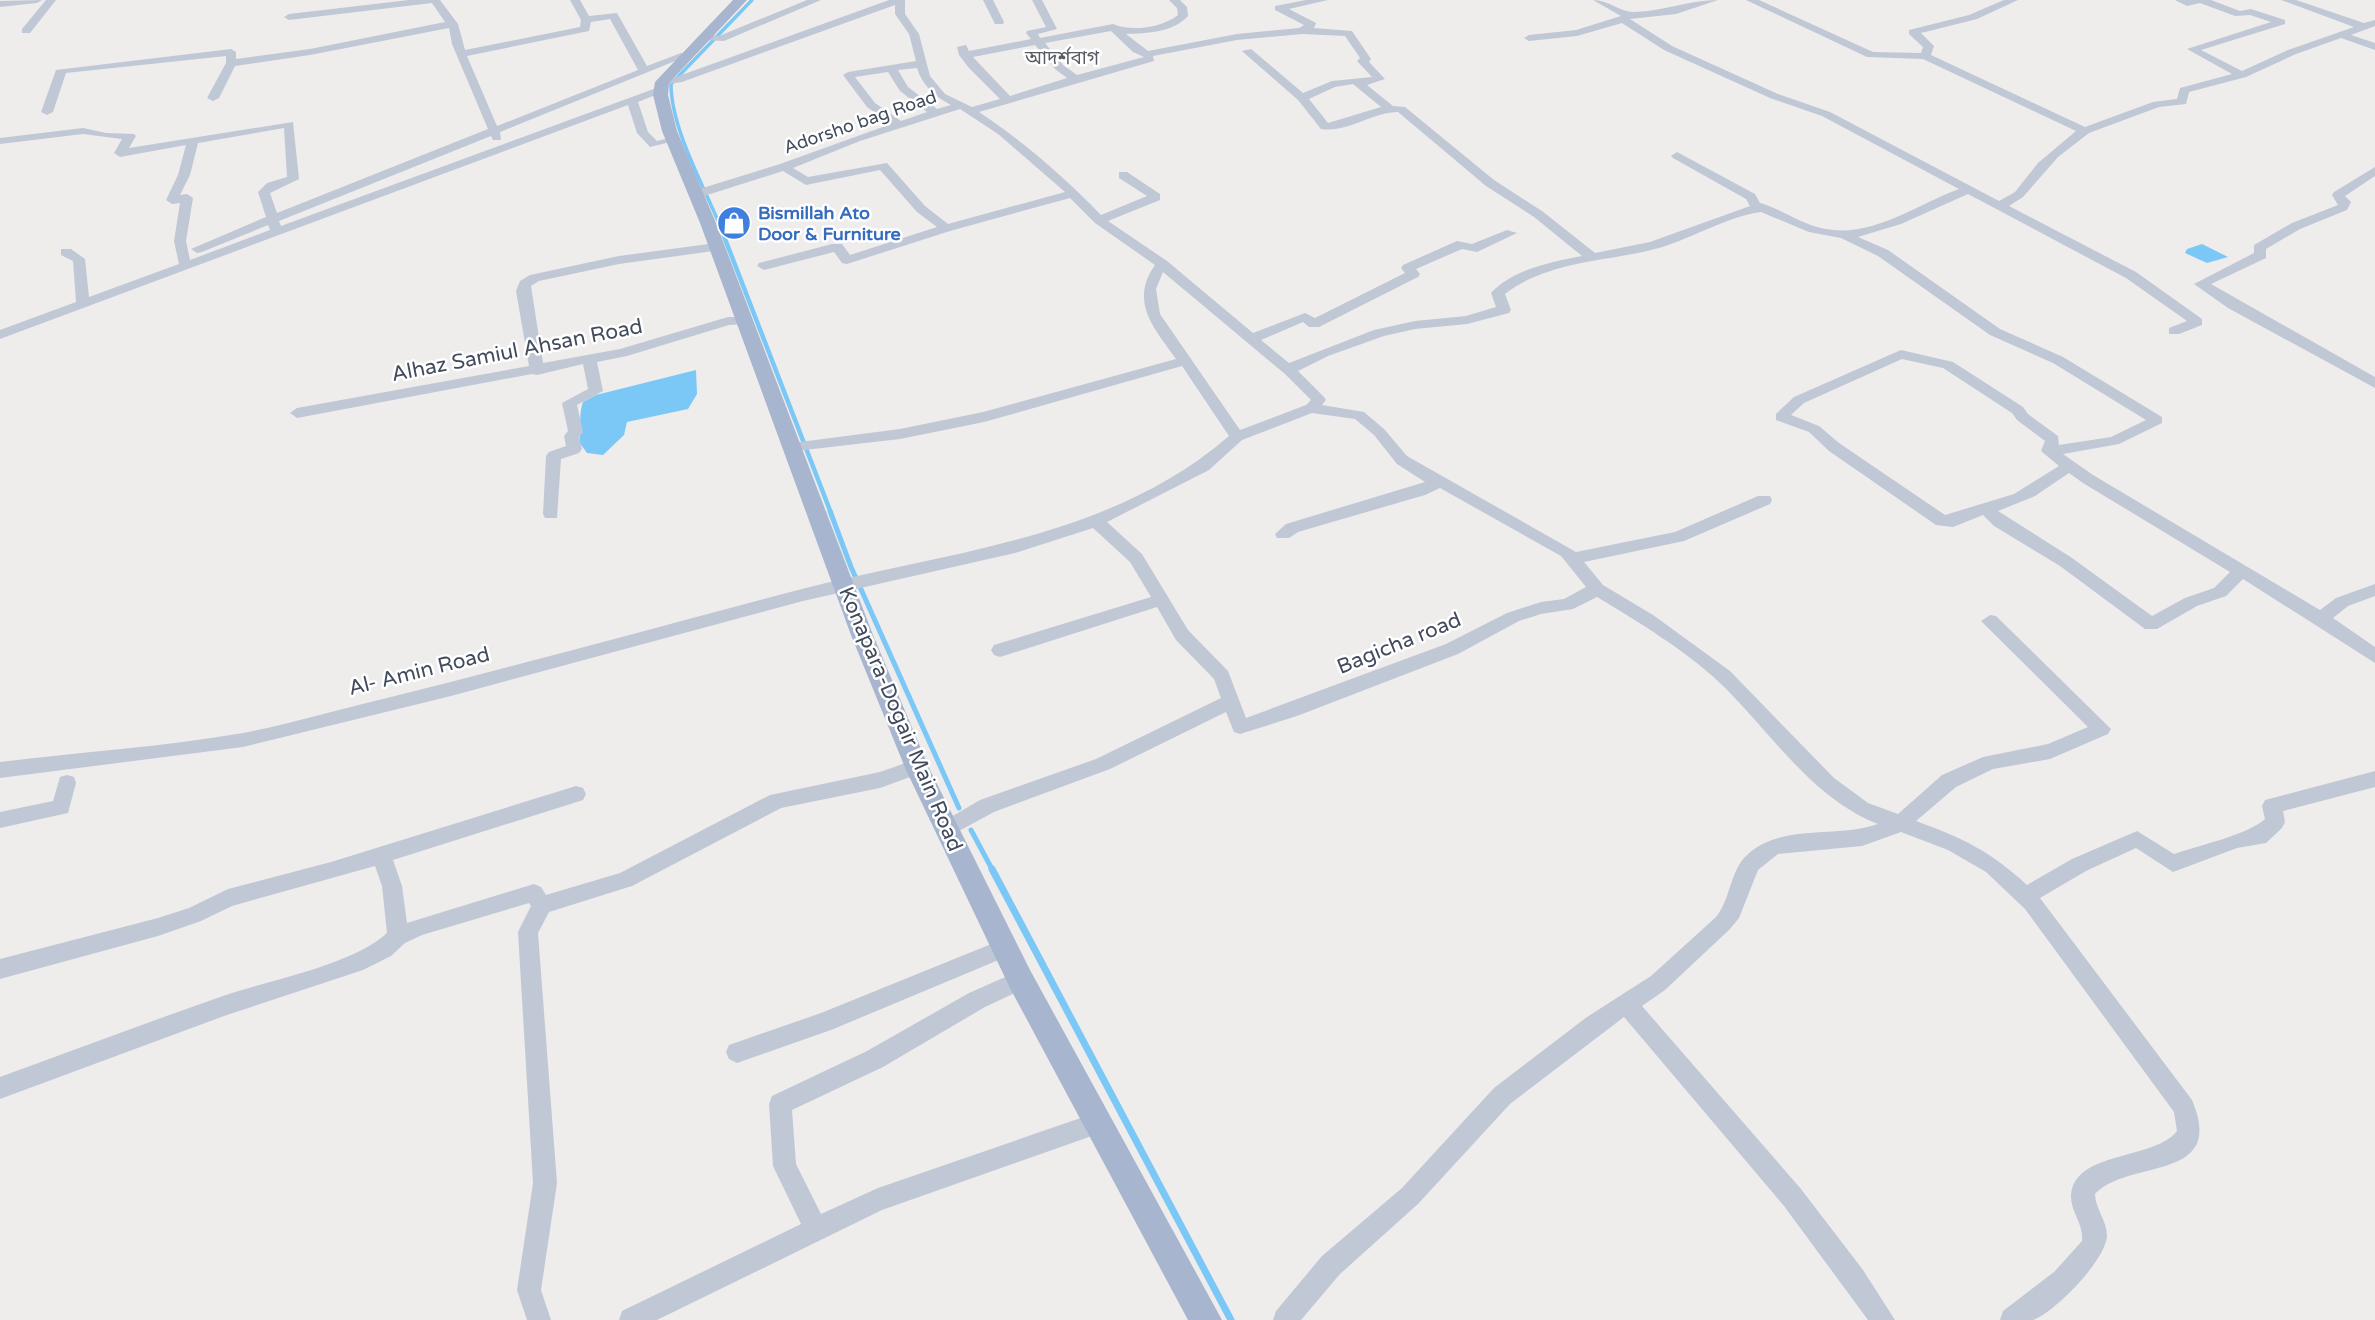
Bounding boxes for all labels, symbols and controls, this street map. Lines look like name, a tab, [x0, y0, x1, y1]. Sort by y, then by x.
district label: আদর্শবাগ	[1024, 46, 1100, 69]
street label: Adorsho bag Road	[781, 85, 939, 159]
place label: Bismillah Ato Door & Furniture	[758, 202, 901, 245]
shop icon: Bismillah Ato Door & Furniture	[715, 204, 753, 242]
street label: Alhaz Samiul Ahsan Road	[389, 314, 645, 387]
street label: Konapara-Dogair Main Road	[833, 583, 968, 855]
street label: Bagicha road	[1333, 607, 1465, 680]
street label: Al- Amin Road	[346, 642, 492, 701]

